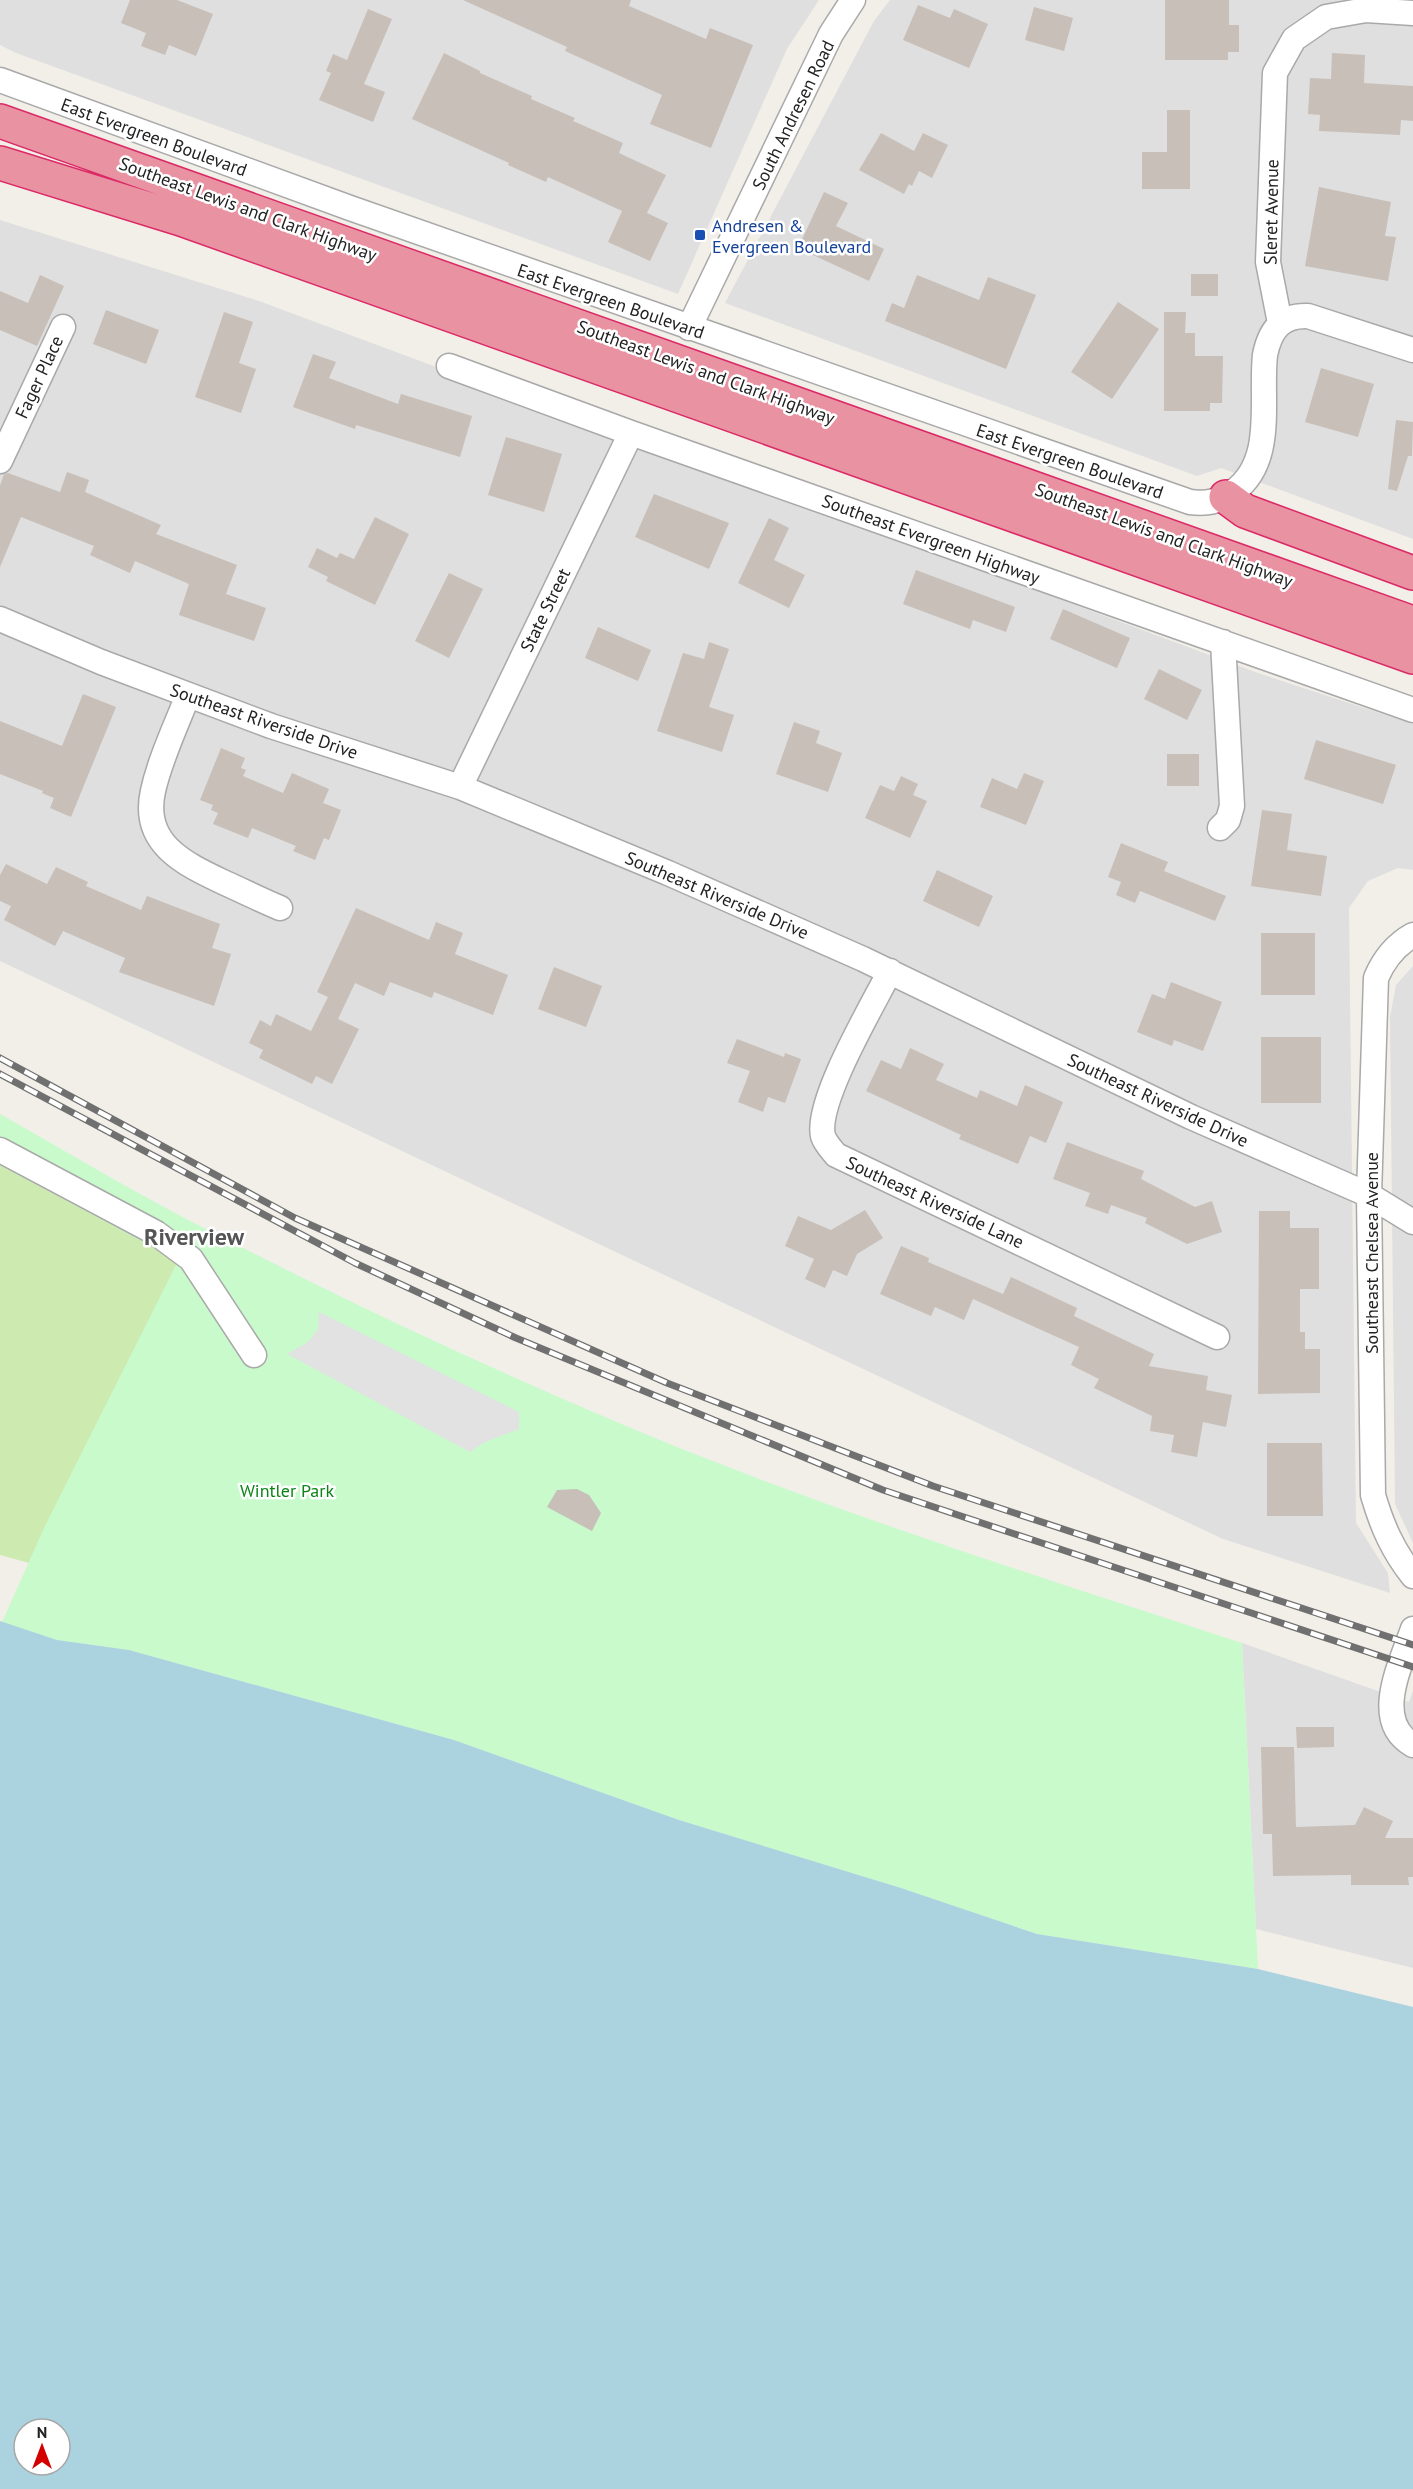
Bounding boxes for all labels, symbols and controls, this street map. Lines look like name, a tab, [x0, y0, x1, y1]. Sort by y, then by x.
street label: South Andresen Road	[747, 36, 839, 194]
street label: East Evergreen Boulevard	[58, 93, 250, 181]
street label: Southeast Lewis and Clark Highway	[116, 152, 381, 267]
street label: Sleret Avenue	[1259, 159, 1283, 265]
place label: Andresen & Evergreen Boulevard	[712, 214, 871, 258]
marker: Andresen & Evergreen Boulevard	[693, 228, 707, 242]
street label: East Evergreen Boulevard	[514, 258, 708, 344]
street label: Southeast Lewis and Clark Highway	[574, 315, 839, 430]
street label: Fager Place	[10, 332, 68, 422]
street label: East Evergreen Boulevard	[973, 418, 1167, 504]
street label: Southeast Lewis and Clark Highway	[1032, 478, 1297, 593]
street label: Southeast Evergreen Highway	[819, 489, 1044, 589]
street label: State Street	[515, 564, 575, 656]
street label: Southeast Riverside Drive	[167, 678, 361, 764]
street label: Southeast Riverside Drive	[622, 846, 812, 944]
street label: Southeast Riverside Drive	[1064, 1048, 1252, 1152]
street label: Southeast Riverside Lane	[842, 1151, 1028, 1253]
street label: Southeast Chelsea Avenue	[1360, 1152, 1383, 1354]
district label: Riverview	[144, 1221, 245, 1252]
park label: Wintler Park	[240, 1479, 334, 1502]
north arrow	[12, 2417, 72, 2477]
text: N	[37, 2422, 47, 2442]

